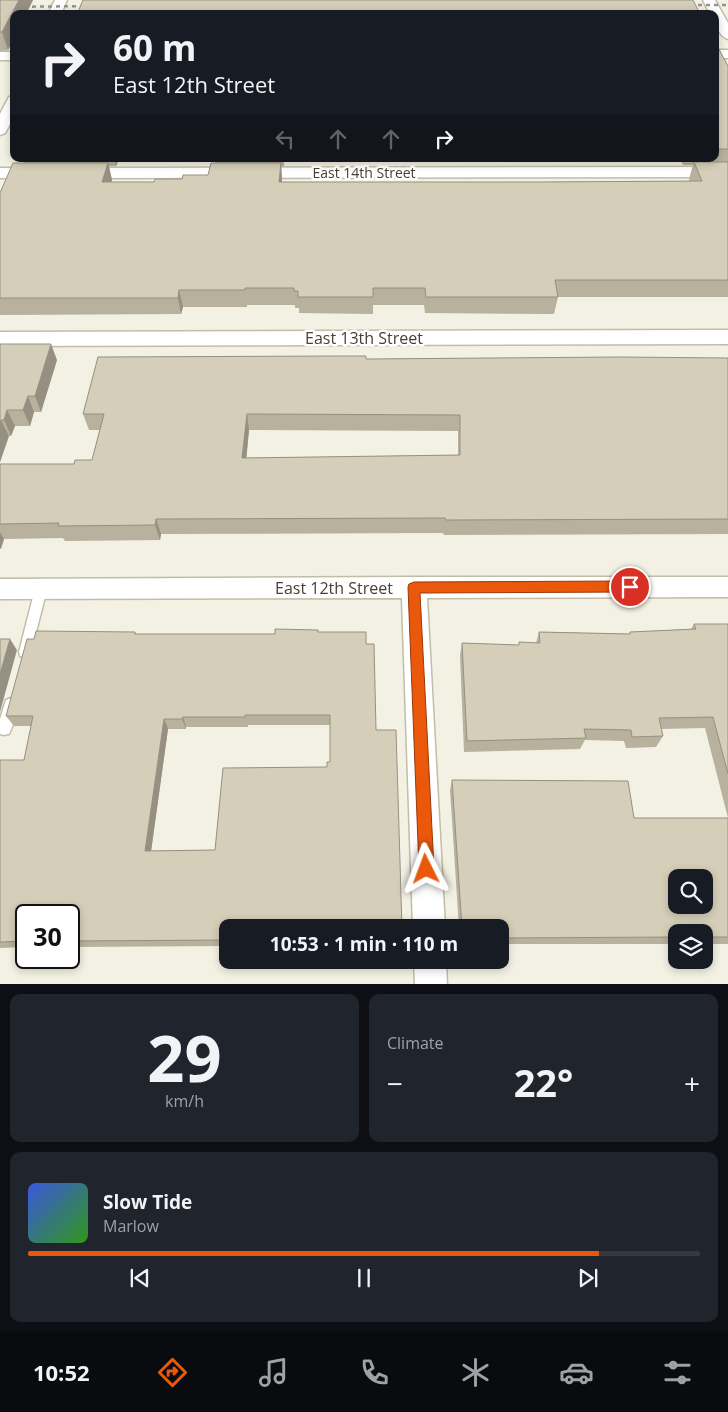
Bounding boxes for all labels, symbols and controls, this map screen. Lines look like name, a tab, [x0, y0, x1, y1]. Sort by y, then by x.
text: 60 m	[113, 24, 196, 71]
icon: right	[30, 30, 95, 95]
text: East 12th Street	[113, 69, 275, 99]
icon: left	[271, 125, 299, 153]
icon: ahead	[324, 125, 352, 153]
icon: ahead	[377, 125, 405, 153]
icon: right	[430, 125, 458, 153]
street label: East 14th Street	[312, 163, 416, 182]
street label: East 13th Street	[305, 327, 423, 349]
pin	[609, 566, 651, 608]
icon: arrive	[616, 573, 644, 601]
street label: East 12th Street	[275, 577, 393, 599]
position arrow	[399, 842, 451, 894]
map controls	[668, 869, 713, 969]
button: search	[668, 869, 713, 914]
speed limit sign: 30	[15, 904, 80, 969]
button: layers	[668, 924, 713, 969]
text: 10:53 · 1 min · 110 m	[270, 931, 458, 957]
text: 29	[147, 1013, 222, 1101]
text: Climate	[387, 1032, 444, 1054]
text: 22°	[514, 1056, 573, 1108]
text: −	[387, 1064, 403, 1102]
text: +	[684, 1064, 700, 1102]
text: km/h	[165, 1090, 204, 1112]
text: Slow Tide	[103, 1189, 192, 1215]
text: Marlow	[103, 1215, 159, 1237]
icon: previous	[126, 1264, 154, 1292]
icon: pause	[350, 1264, 378, 1292]
icon: next	[574, 1264, 602, 1292]
icon: directions	[155, 1355, 190, 1390]
icon: music	[256, 1355, 291, 1390]
icon: phone	[357, 1355, 392, 1390]
icon: climate	[458, 1355, 493, 1390]
icon: car	[559, 1355, 594, 1390]
icon: filters	[660, 1355, 695, 1390]
text: 10:52	[33, 1357, 90, 1387]

